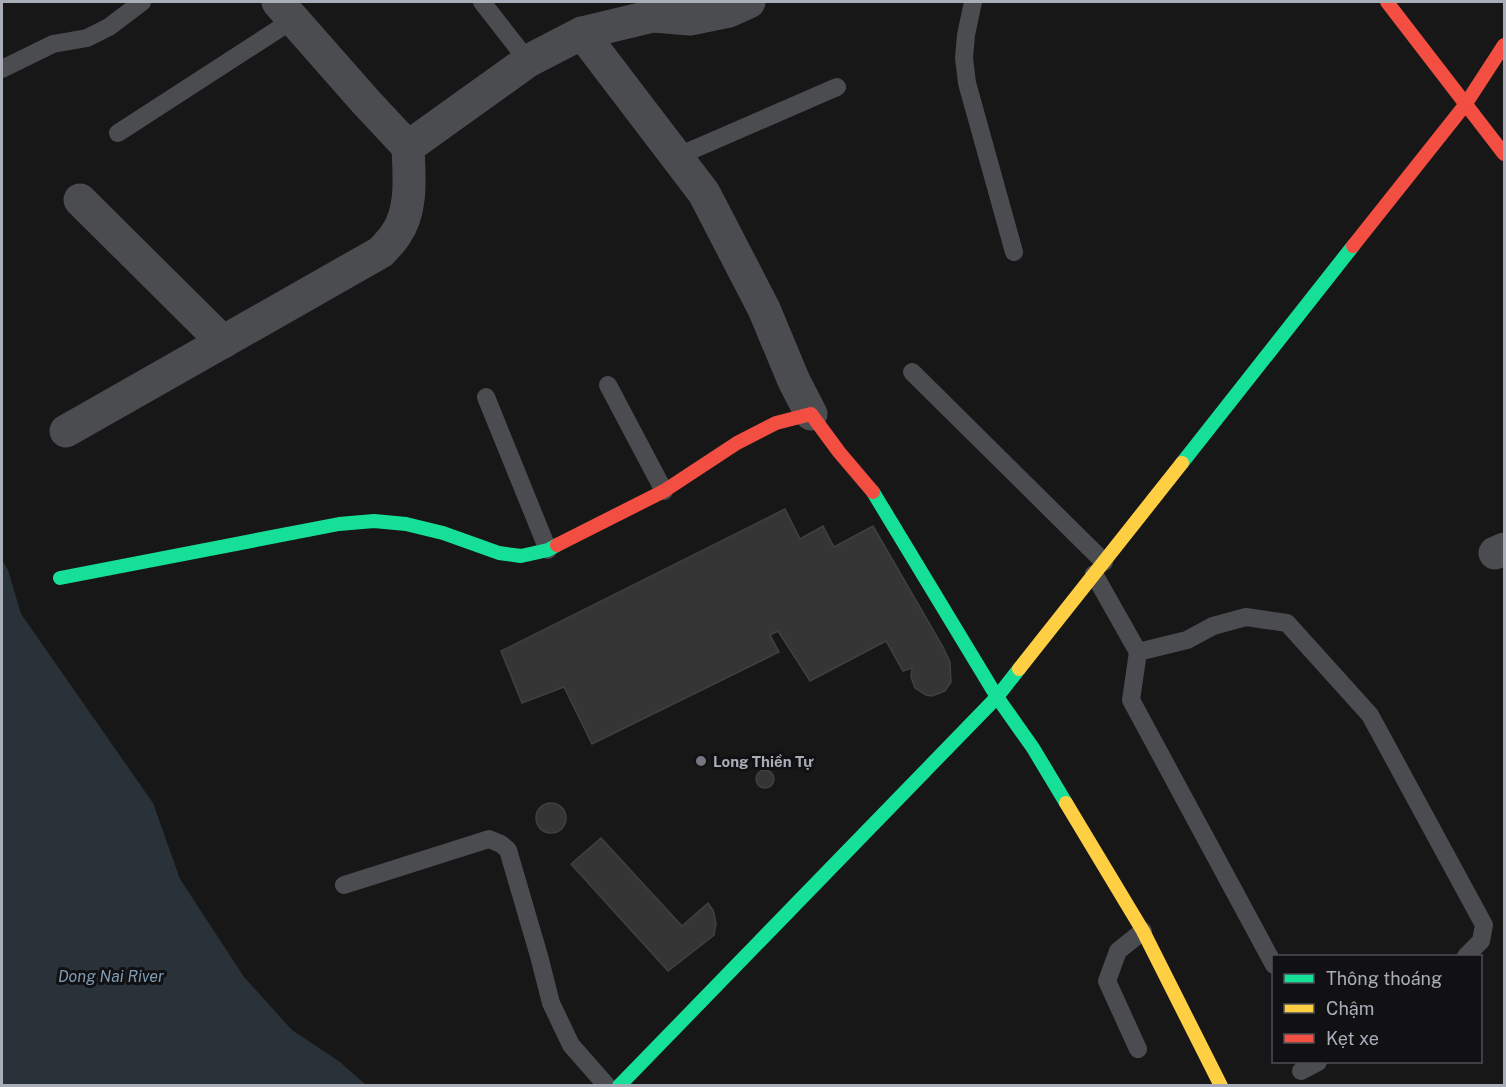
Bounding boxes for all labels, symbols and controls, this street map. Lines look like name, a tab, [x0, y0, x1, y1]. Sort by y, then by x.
place label: Long Thiền Tự	[713, 753, 814, 770]
marker: Long Thiền Tự	[694, 754, 708, 768]
legend	[1272, 955, 1482, 1063]
water label: Dong Nai River	[58, 967, 165, 986]
text: Thông thoáng	[1326, 968, 1442, 989]
text: Chậm	[1326, 998, 1374, 1019]
text: Kẹt xe	[1326, 1028, 1379, 1049]

